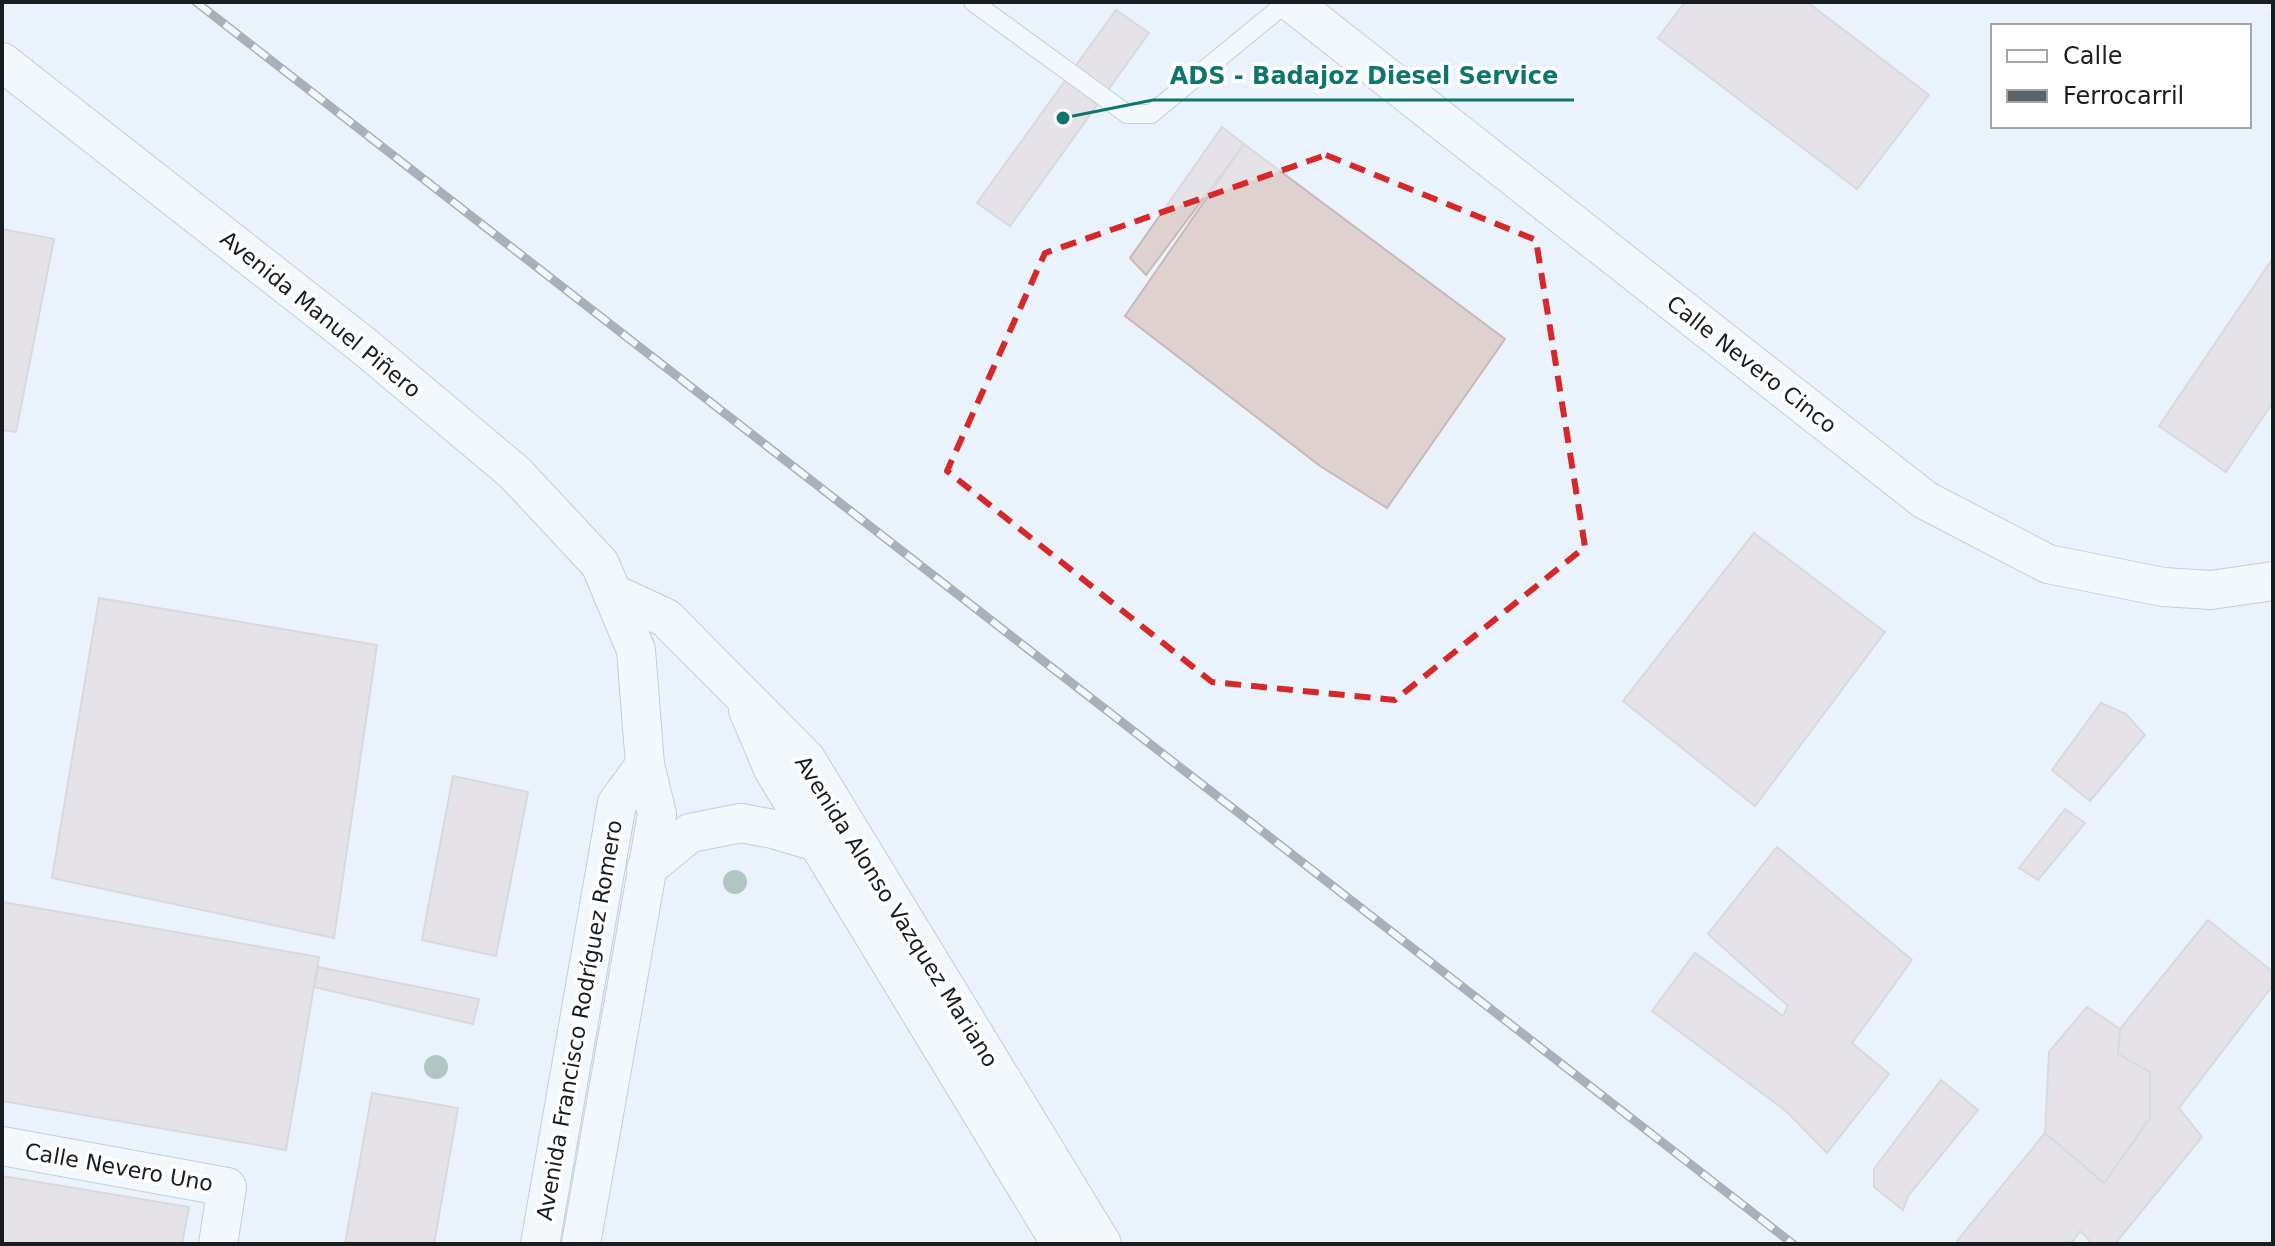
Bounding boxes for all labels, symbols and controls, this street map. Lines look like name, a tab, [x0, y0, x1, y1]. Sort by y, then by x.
legend	[1991, 24, 2251, 128]
text: Calle	[2063, 42, 2123, 70]
callout: ADS - Badajoz Diesel Service	[1153, 52, 1574, 100]
text: ADS - Badajoz Diesel Service	[1170, 62, 1558, 90]
text: Ferrocarril	[2063, 82, 2184, 110]
street label: Avenida Manuel Piñero	[216, 226, 426, 403]
street label: Calle Nevero Cinco	[1662, 290, 1841, 438]
street label: Avenida Alonso Vazquez Mariano	[790, 751, 1003, 1071]
street label: Avenida Francisco Rodríguez Romero	[532, 818, 627, 1222]
street label: Calle Nevero Uno	[23, 1139, 215, 1196]

